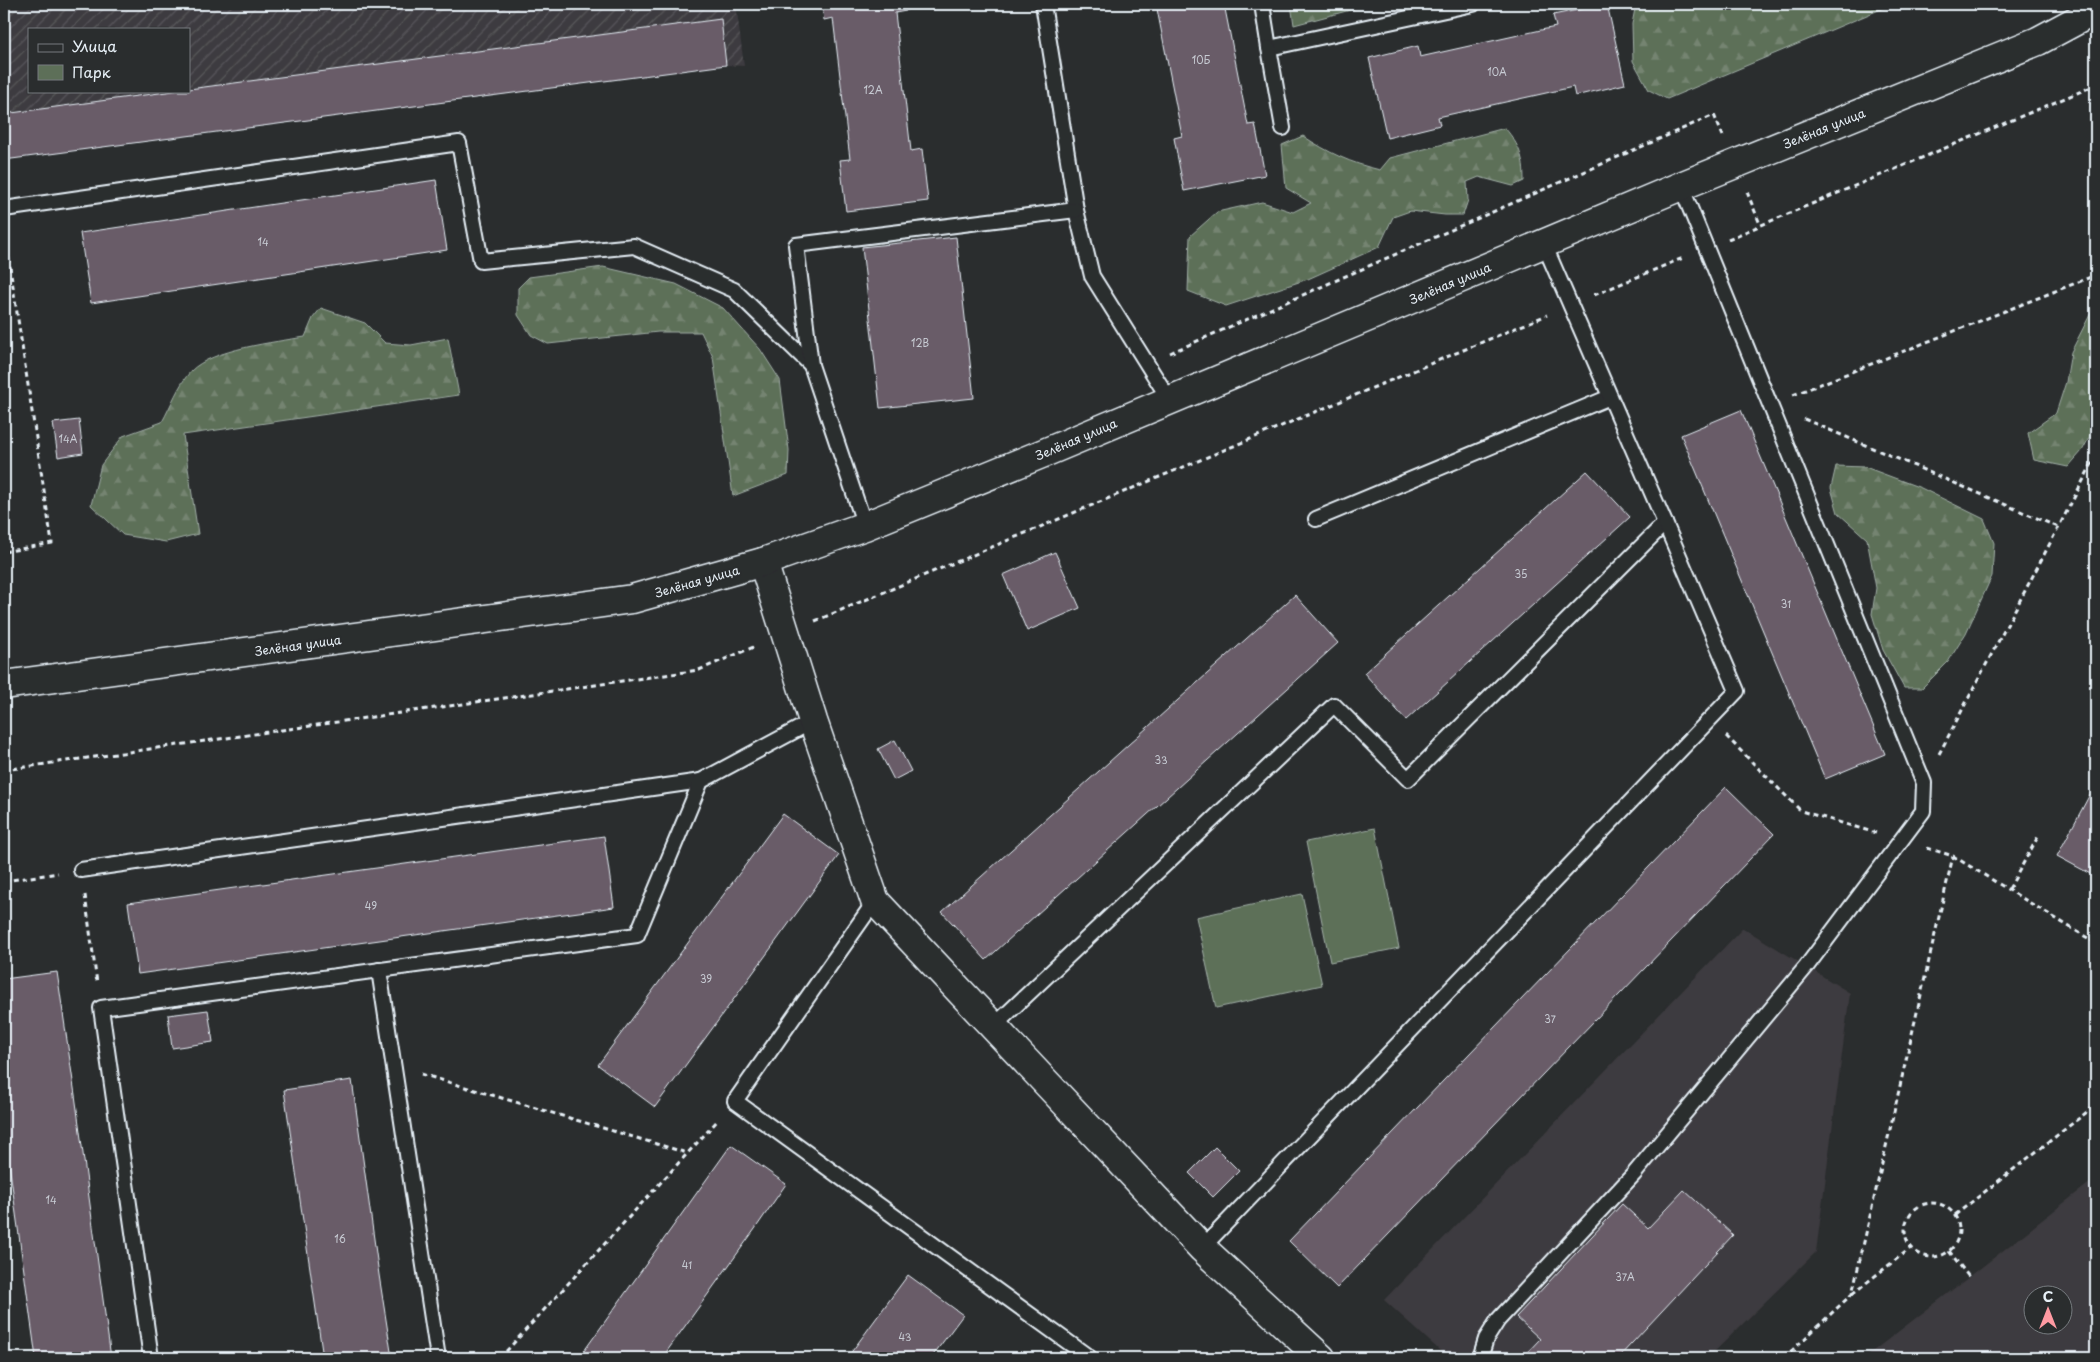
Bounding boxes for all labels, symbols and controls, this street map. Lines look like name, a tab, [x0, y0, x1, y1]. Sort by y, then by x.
legend	[28, 28, 190, 92]
text: Улица	[72, 34, 117, 57]
house number: 10Б	[1192, 52, 1211, 67]
text: Парк	[72, 60, 111, 83]
house number: 10А	[1487, 64, 1507, 79]
house number: 12А	[863, 82, 883, 97]
street label: Зелёная улица	[1780, 103, 1868, 153]
house number: 14	[257, 234, 269, 249]
street label: Зелёная улица	[1406, 258, 1494, 308]
house number: 12В	[911, 335, 929, 350]
street label: Зелёная улица	[1032, 414, 1120, 464]
house number: 14А	[59, 431, 78, 446]
street label: Зелёная улица	[653, 560, 742, 602]
house number: 35	[1515, 566, 1527, 581]
house number: 31	[1781, 596, 1791, 611]
street label: Зелёная улица	[254, 630, 343, 660]
house number: 33	[1154, 752, 1168, 767]
house number: 49	[365, 898, 377, 913]
house number: 39	[700, 971, 712, 986]
house number: 37	[1544, 1011, 1557, 1026]
house number: 14	[45, 1192, 57, 1207]
house number: 16	[334, 1231, 346, 1246]
house number: 41	[682, 1257, 692, 1272]
house number: 37А	[1615, 1269, 1635, 1284]
north arrow	[2022, 1284, 2072, 1334]
text: С	[2043, 1286, 2053, 1307]
house number: 43	[899, 1329, 912, 1344]

